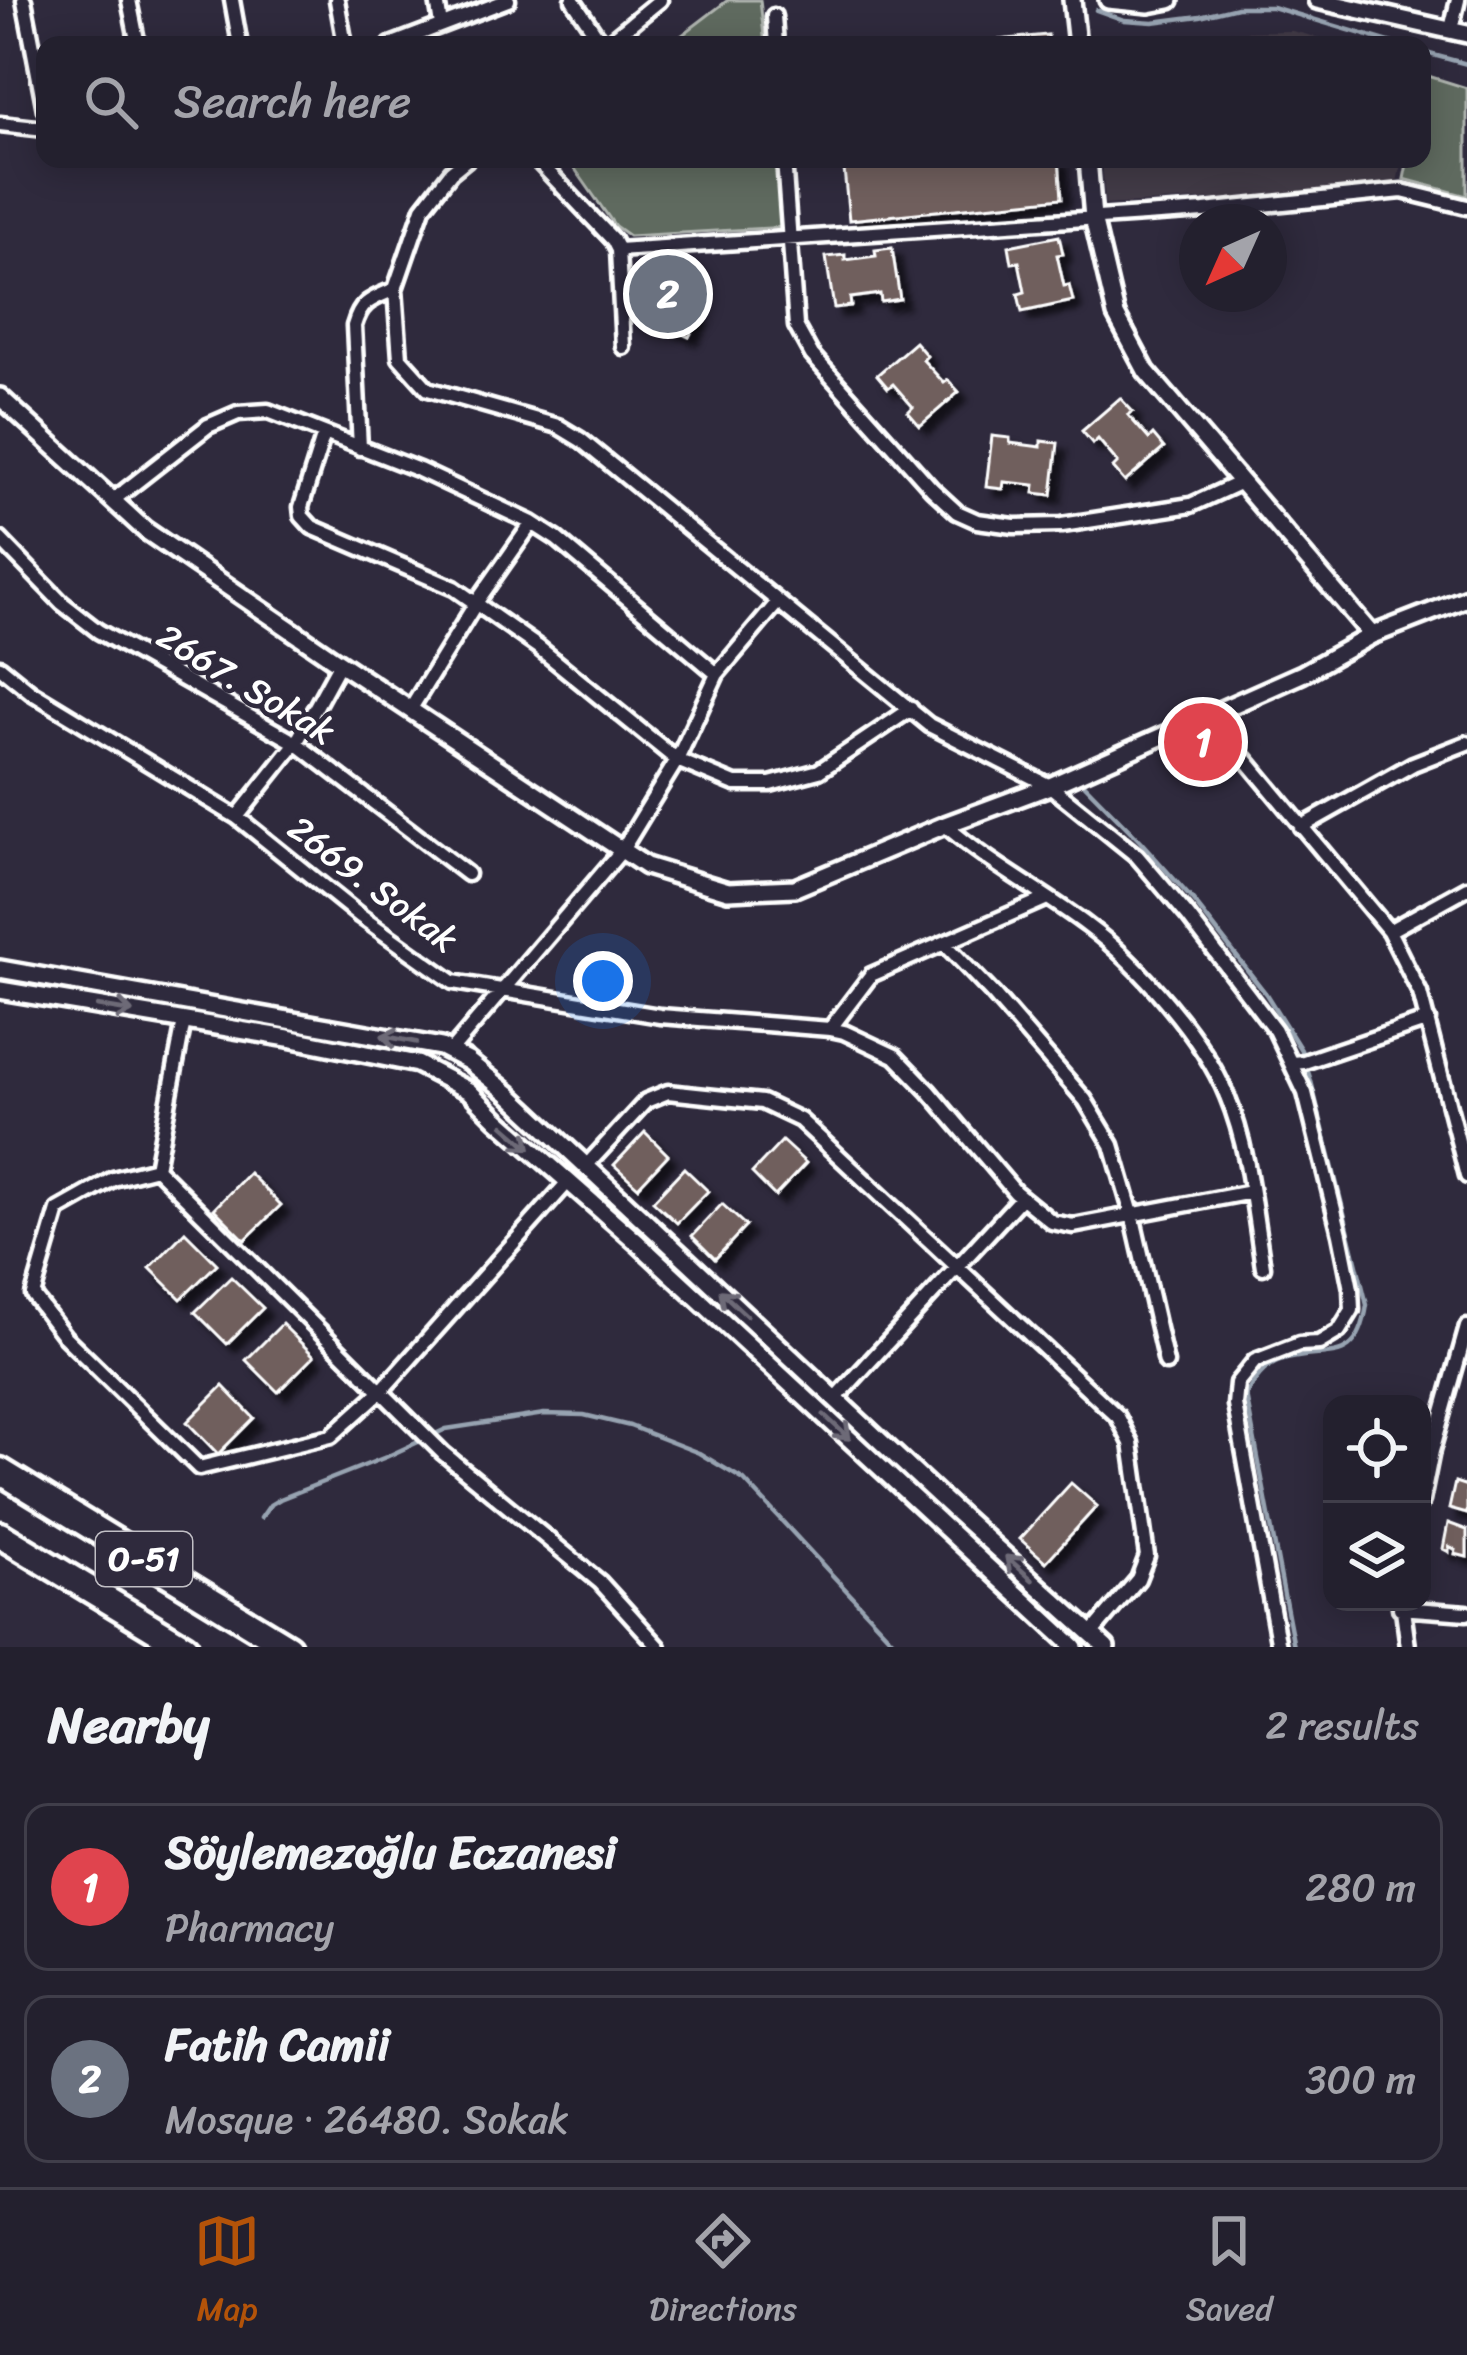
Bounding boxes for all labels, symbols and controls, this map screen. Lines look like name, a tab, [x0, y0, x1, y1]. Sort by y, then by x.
search box	[36, 36, 1431, 168]
text: Search here	[174, 62, 411, 142]
icon: search	[78, 69, 144, 135]
north arrow	[1179, 204, 1287, 312]
pin: 2	[629, 249, 707, 339]
street label: 2667. Sokak	[144, 605, 348, 763]
pin: 1	[1164, 697, 1242, 787]
street label: 2669. Sokak	[273, 798, 473, 970]
your location	[573, 951, 633, 1011]
one-way arrow	[95, 999, 134, 1022]
one-way arrow	[381, 1027, 420, 1049]
one-way arrow	[501, 1123, 532, 1150]
one-way arrow	[719, 1290, 748, 1318]
map controls	[1323, 1395, 1431, 1611]
button: locate	[1323, 1395, 1431, 1503]
one-way arrow	[822, 1413, 852, 1441]
button: layers	[1323, 1503, 1431, 1611]
road number: O-51	[96, 1532, 192, 1586]
one-way arrow	[1004, 1555, 1035, 1583]
text: Nearby	[48, 1680, 209, 1770]
text: 2 results	[1265, 1691, 1419, 1760]
text: Söylemezoğlu Eczanesi	[165, 1813, 616, 1893]
text: 1	[82, 1853, 98, 1922]
text: 280 m	[1305, 1853, 1416, 1922]
text: Pharmacy	[165, 1893, 334, 1962]
text: Fatih Camii	[165, 2005, 390, 2085]
text: 2	[79, 2045, 101, 2114]
text: 300 m	[1305, 2045, 1416, 2114]
text: Mosque · 26480. Sokak	[165, 2085, 568, 2154]
tab: Map	[194, 2208, 260, 2338]
tab: Directions	[649, 2208, 797, 2338]
tab: Saved	[1186, 2208, 1273, 2338]

